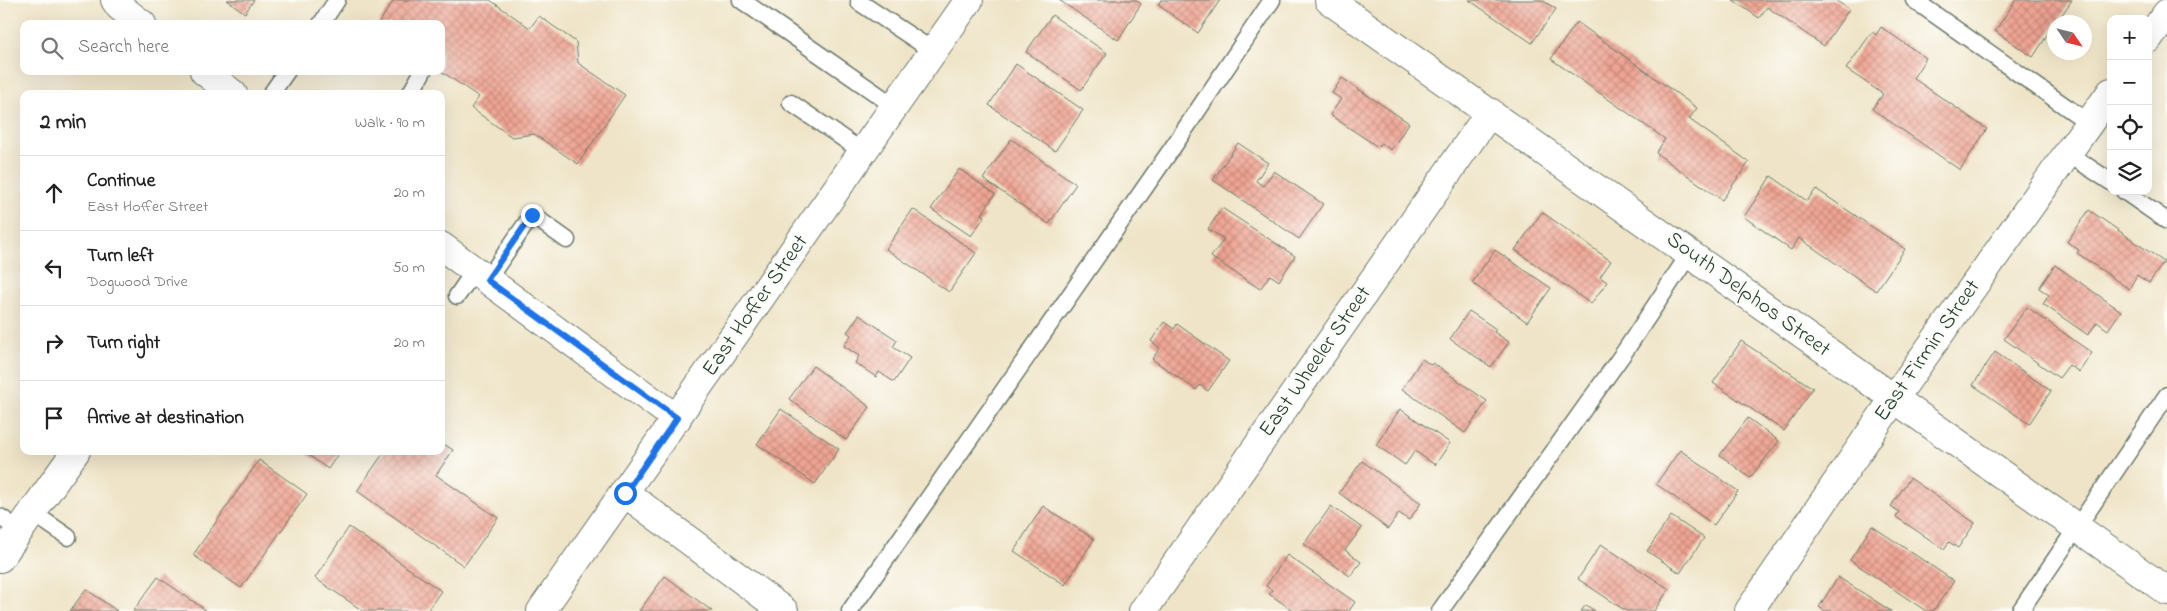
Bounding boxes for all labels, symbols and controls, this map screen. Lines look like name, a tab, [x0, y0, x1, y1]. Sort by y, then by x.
north arrow	[2047, 15, 2092, 60]
map controls	[2107, 15, 2152, 195]
button: +	[2107, 15, 2152, 60]
search box	[20, 20, 445, 75]
icon: search	[38, 34, 66, 62]
text: Search here	[78, 34, 169, 61]
button: −	[2107, 60, 2152, 105]
button: locate	[2107, 105, 2152, 150]
text: 2 min	[40, 108, 86, 138]
text: Walk · 90 m	[355, 111, 425, 135]
button: layers	[2107, 150, 2152, 195]
text: Continue	[87, 168, 155, 195]
icon: ahead	[40, 179, 68, 207]
text: 20 m	[394, 181, 425, 205]
text: East Hoffer Street	[87, 195, 208, 219]
route end	[521, 204, 544, 227]
street label: South Delphos Street	[1659, 224, 1837, 366]
street label: East Hoffer Street	[695, 228, 817, 384]
text: Turn left	[87, 243, 154, 270]
icon: left	[40, 254, 68, 282]
text: 50 m	[393, 256, 425, 280]
text: Dogwood Drive	[87, 270, 188, 294]
street label: East Firmin Street	[1867, 273, 1989, 429]
street label: East Wheeler Street	[1252, 279, 1380, 444]
icon: right	[40, 329, 68, 357]
text: Turn right	[87, 330, 160, 357]
text: 20 m	[394, 331, 425, 355]
icon: arrive	[40, 404, 68, 432]
text: Arrive at destination	[87, 405, 244, 432]
route start	[614, 482, 637, 505]

